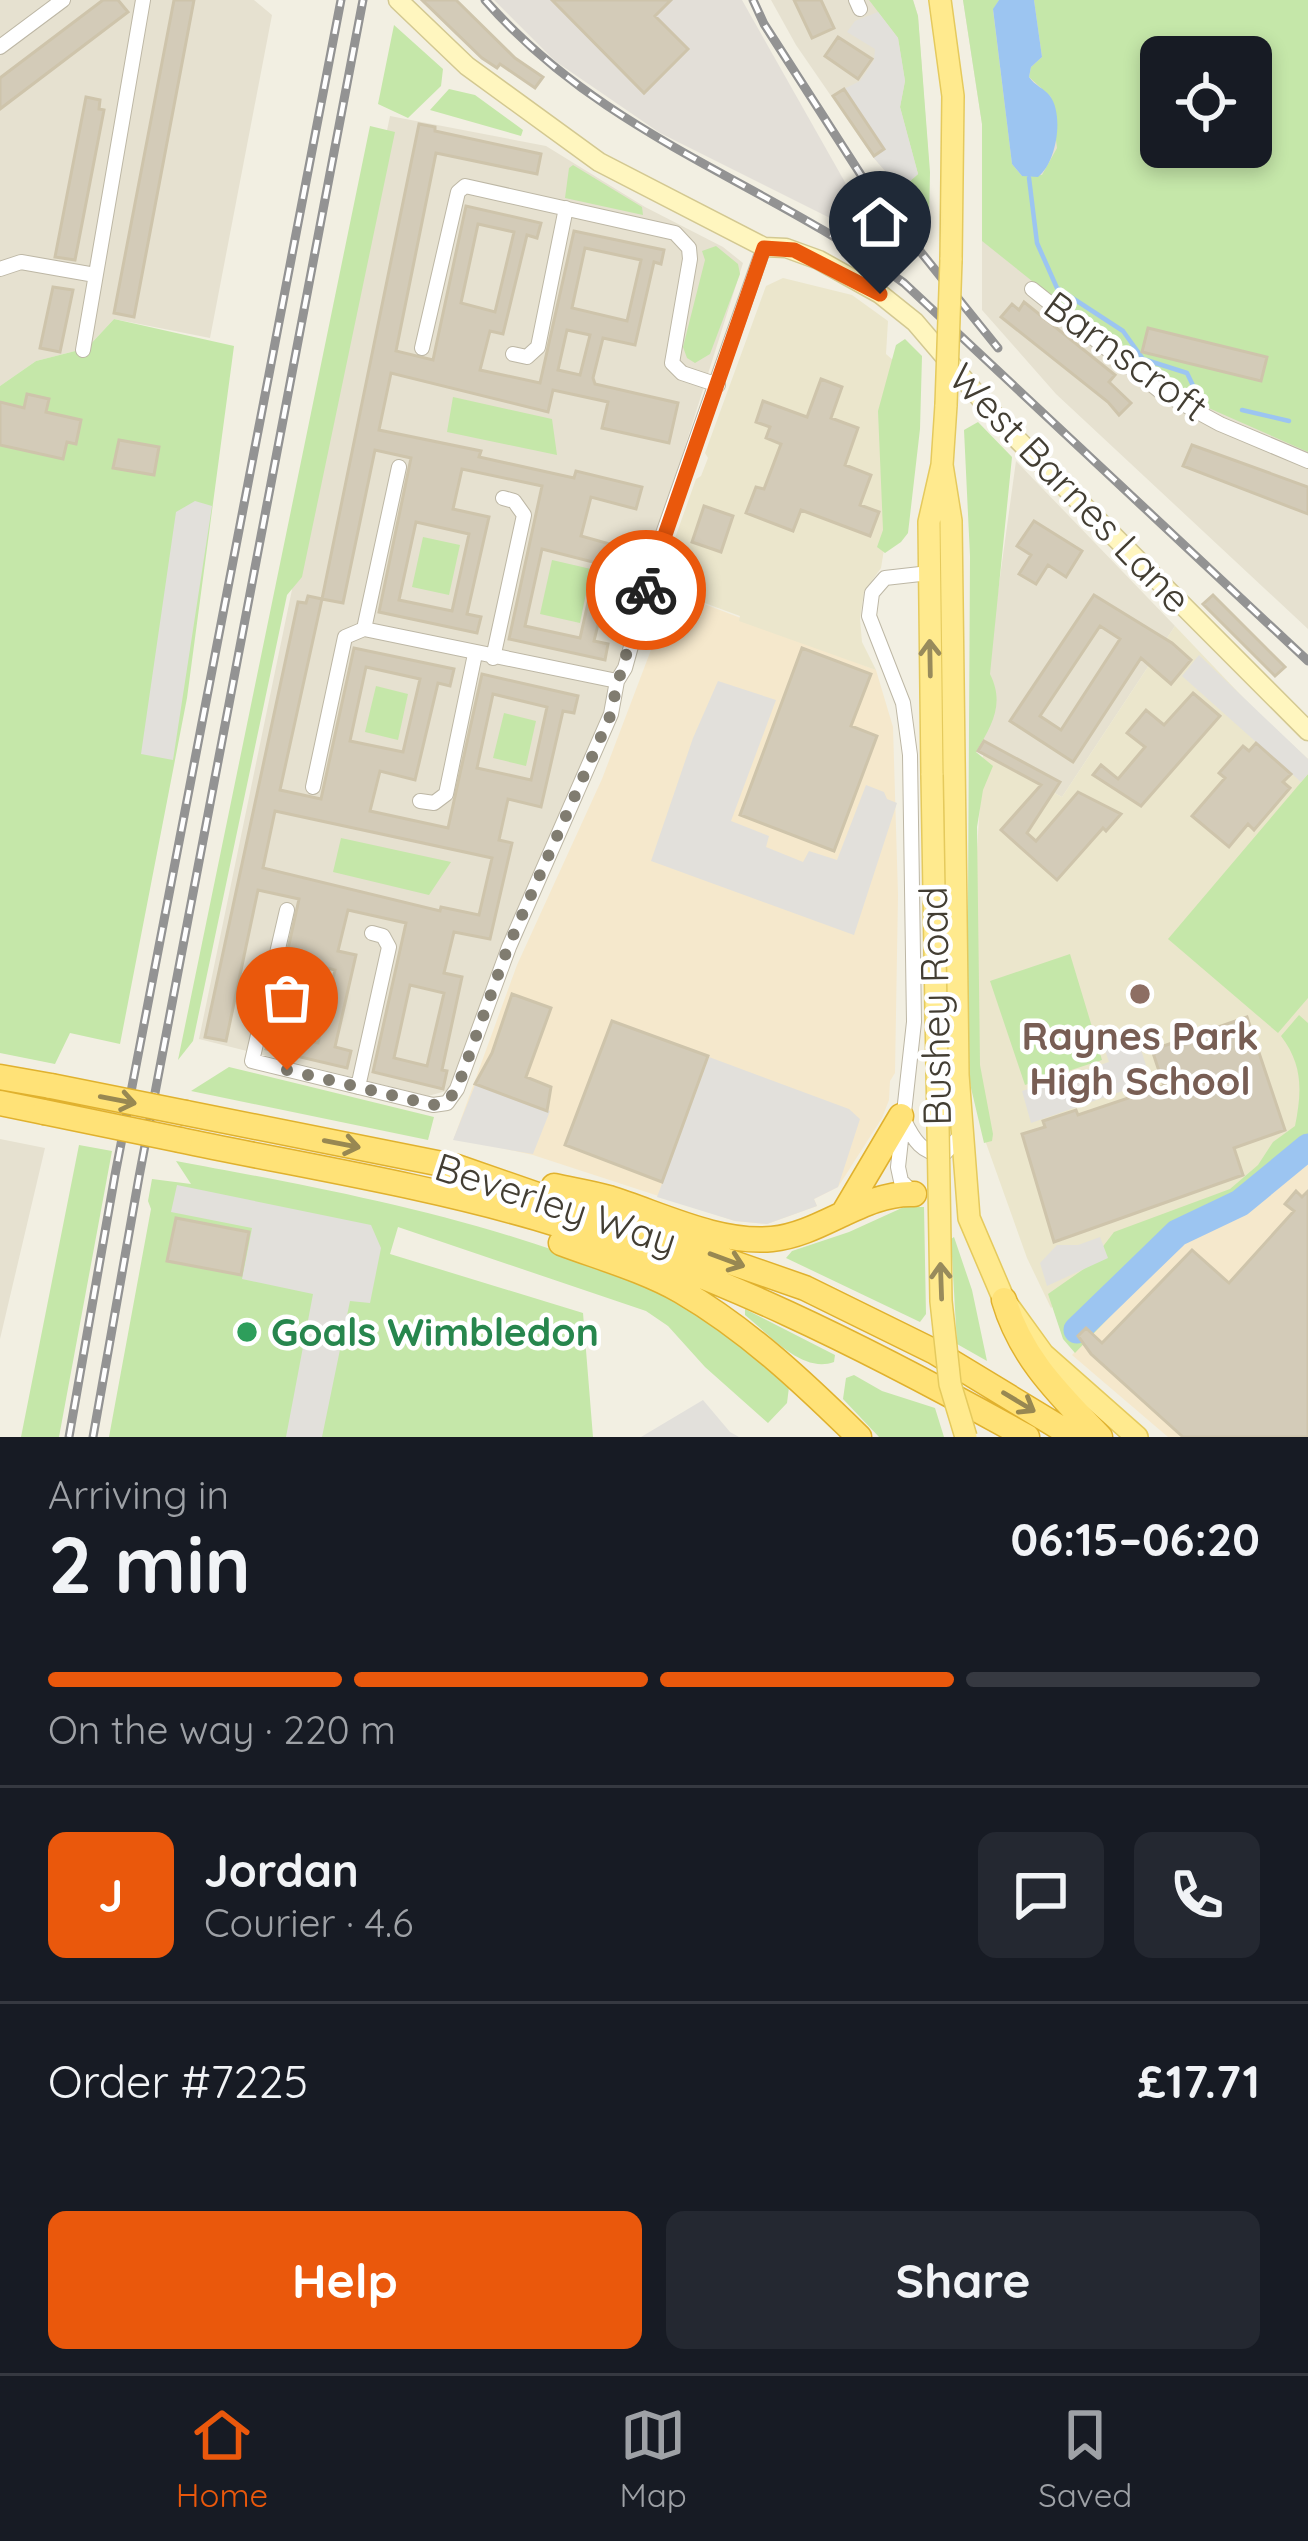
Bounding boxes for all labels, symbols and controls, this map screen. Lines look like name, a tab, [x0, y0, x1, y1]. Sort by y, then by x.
map controls	[1140, 36, 1272, 168]
button: locate	[1140, 36, 1272, 168]
pin	[829, 171, 931, 294]
icon: home	[847, 189, 913, 255]
street label: Barnscroft	[1035, 280, 1218, 431]
street label: West Barnes Lane	[939, 353, 1202, 623]
courier	[586, 530, 706, 650]
icon: bike	[613, 557, 679, 623]
one-way arrow	[919, 639, 941, 678]
street label: Bushey Road	[908, 886, 961, 1126]
pin	[236, 947, 338, 1070]
icon: bag	[254, 965, 320, 1031]
marker: Raynes Park High School	[1127, 981, 1153, 1007]
place label: Raynes Park High School	[1021, 1011, 1259, 1105]
one-way arrow	[99, 1089, 137, 1112]
one-way arrow	[322, 1134, 361, 1156]
street label: Beverley Way	[429, 1141, 683, 1266]
one-way arrow	[708, 1251, 745, 1272]
one-way arrow	[929, 1262, 952, 1301]
place label: Goals Wimbledon	[271, 1307, 599, 1356]
marker: Goals Wimbledon	[234, 1319, 260, 1345]
one-way arrow	[1001, 1390, 1035, 1414]
text: Arriving in	[48, 1470, 229, 1519]
text: 06:15–06:20	[1011, 1511, 1260, 1567]
text: 2 min	[48, 1515, 251, 1613]
text: On the way · 220 m	[48, 1705, 396, 1754]
button: chat	[978, 1832, 1104, 1958]
button: phone	[1134, 1832, 1260, 1958]
text: Jordan	[204, 1842, 359, 1898]
text: J	[99, 1867, 123, 1923]
text: Courier · 4.6	[204, 1898, 413, 1947]
text: Order #7225	[48, 2053, 308, 2109]
text: £17.71	[1138, 2053, 1260, 2109]
button: Help	[48, 2211, 642, 2349]
button: Share	[666, 2211, 1260, 2349]
tab: Home	[176, 2402, 268, 2515]
tab: Map	[620, 2402, 687, 2515]
tab: Saved	[1038, 2402, 1132, 2515]

